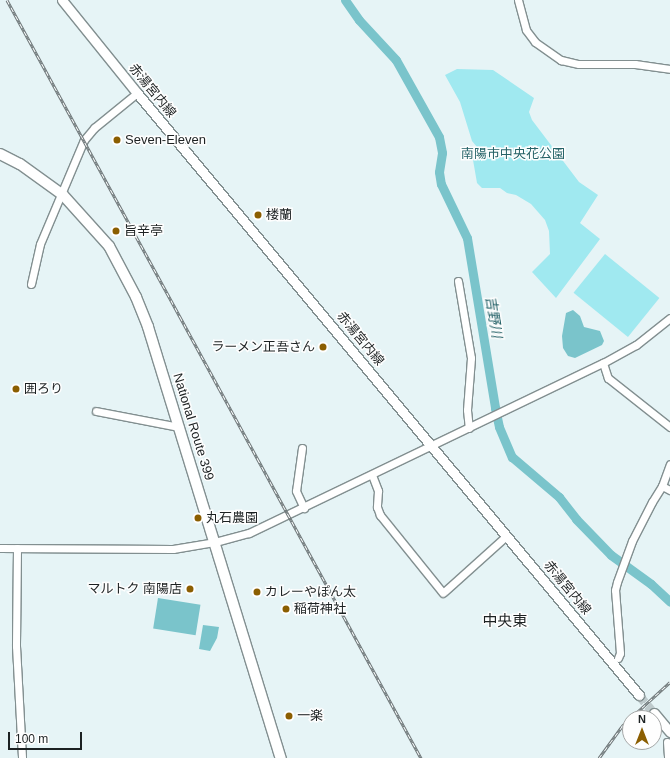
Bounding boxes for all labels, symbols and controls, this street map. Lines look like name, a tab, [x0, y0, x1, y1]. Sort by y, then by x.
street label: 赤湯宮内線	[125, 61, 179, 121]
place label: Seven-Eleven	[125, 132, 206, 148]
marker: Seven-Eleven	[112, 135, 122, 145]
park label: 南陽市中央花公園	[461, 146, 565, 162]
place label: 楼蘭	[266, 207, 292, 223]
marker: 楼蘭	[253, 210, 263, 220]
place label: 旨辛亭	[124, 223, 163, 239]
marker: 旨辛亭	[111, 226, 121, 236]
water label: 吉野川	[482, 295, 506, 339]
street label: 赤湯宮内線	[333, 309, 387, 369]
place label: ラーメン正吾さん	[211, 339, 315, 355]
marker: ラーメン正吾さん	[318, 342, 328, 352]
street label: National Route 399	[169, 372, 217, 482]
place label: 囲ろり	[24, 381, 63, 397]
marker: 囲ろり	[11, 384, 21, 394]
place label: 丸石農園	[206, 510, 258, 526]
marker: 丸石農園	[193, 513, 203, 523]
street label: 赤湯宮内線	[540, 558, 594, 618]
place label: マルトク 南陽店	[87, 581, 182, 597]
marker: マルトク 南陽店	[185, 584, 195, 594]
place label: カレーやぽん太	[265, 584, 356, 600]
marker: カレーやぽん太	[252, 587, 262, 597]
place label: 稲荷神社	[294, 601, 346, 617]
marker: 稲荷神社	[281, 604, 291, 614]
district label: 中央東	[483, 612, 527, 630]
place label: 一楽	[297, 708, 323, 724]
north arrow	[622, 710, 662, 750]
marker: 一楽	[284, 711, 294, 721]
text: N	[638, 713, 646, 725]
scale bar	[10, 724, 84, 750]
text: 100 m	[15, 732, 48, 746]

